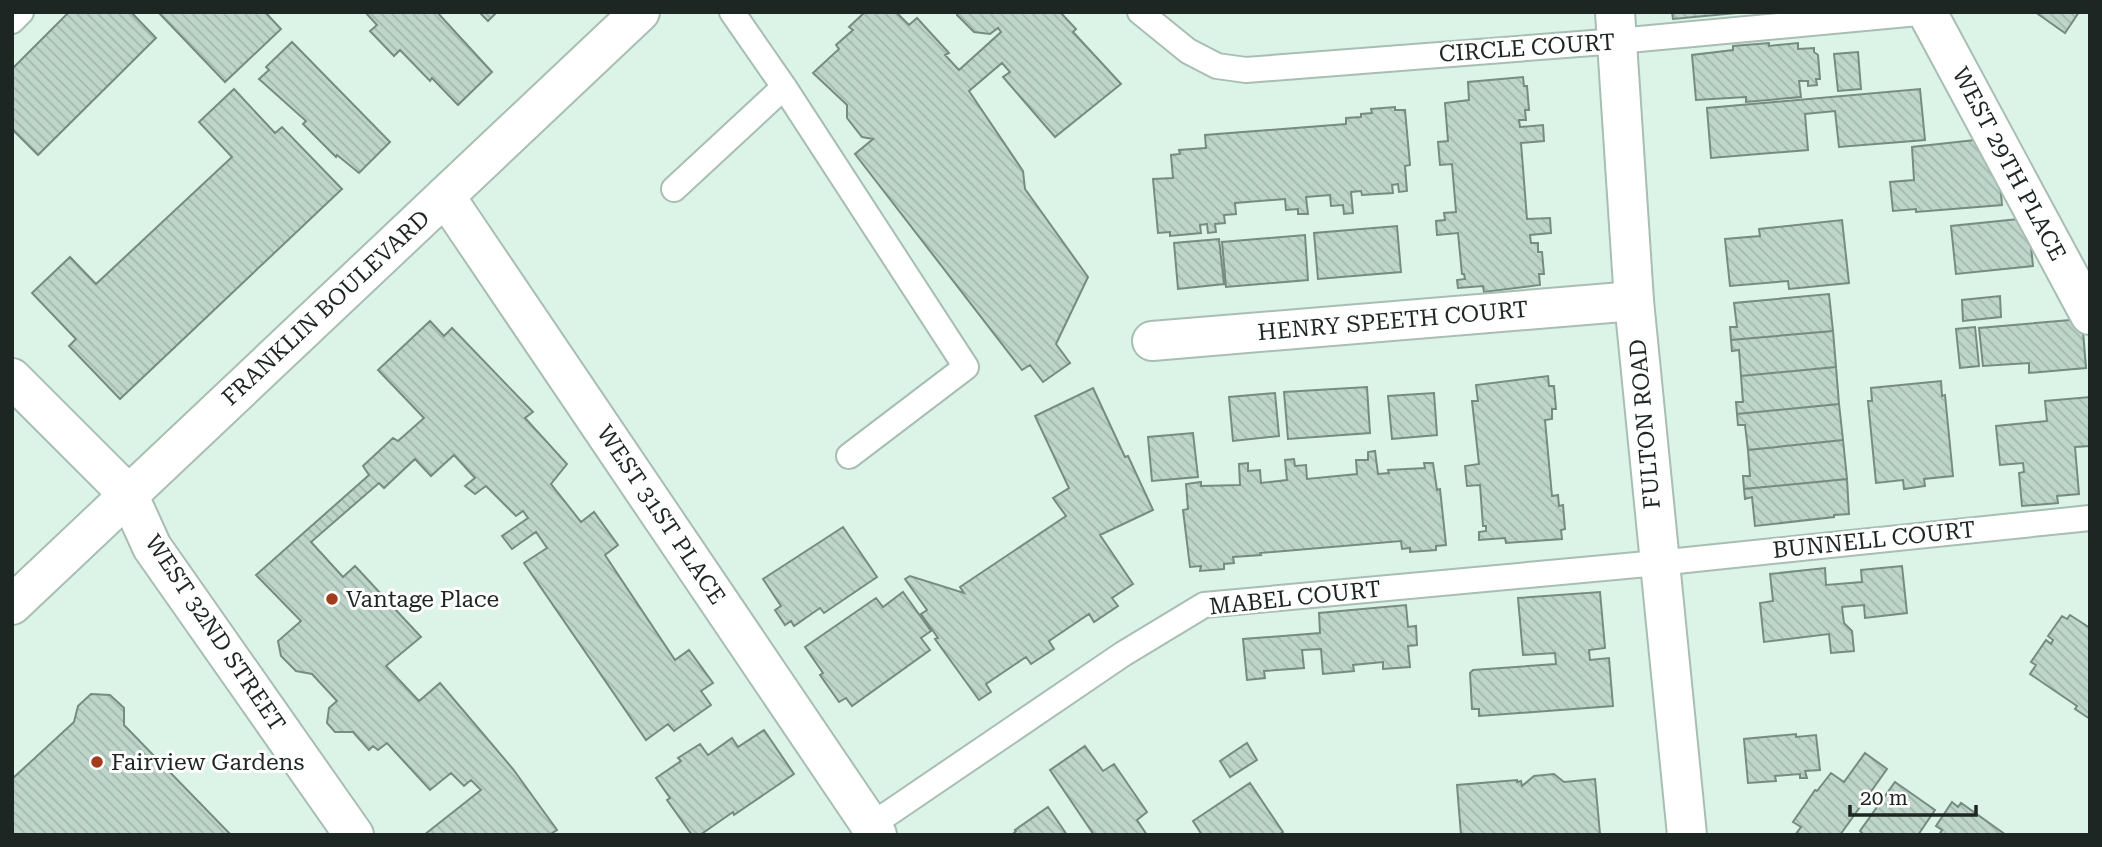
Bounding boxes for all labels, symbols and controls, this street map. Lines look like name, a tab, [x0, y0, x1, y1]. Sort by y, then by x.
street label: CIRCLE COURT	[1438, 28, 1616, 68]
street label: WEST 29TH PLACE	[1947, 63, 2071, 265]
street label: FRANKLIN BOULEVARD	[217, 205, 435, 411]
street label: HENRY SPEETH COURT	[1257, 296, 1529, 346]
street label: FULTON ROAD	[1624, 338, 1666, 510]
street label: WEST 31ST PLACE	[591, 420, 731, 610]
street label: BUNNELL COURT	[1771, 516, 1977, 564]
street label: WEST 32ND STREET	[139, 530, 291, 736]
street label: MABEL COURT	[1208, 576, 1382, 620]
place label: Vantage Place	[346, 586, 499, 613]
marker: Vantage Place	[324, 591, 340, 607]
place label: Fairview Gardens	[111, 749, 304, 776]
marker: Fairview Gardens	[89, 754, 105, 770]
scale bar	[1850, 774, 1976, 818]
text: 20 m	[1860, 786, 1908, 810]

